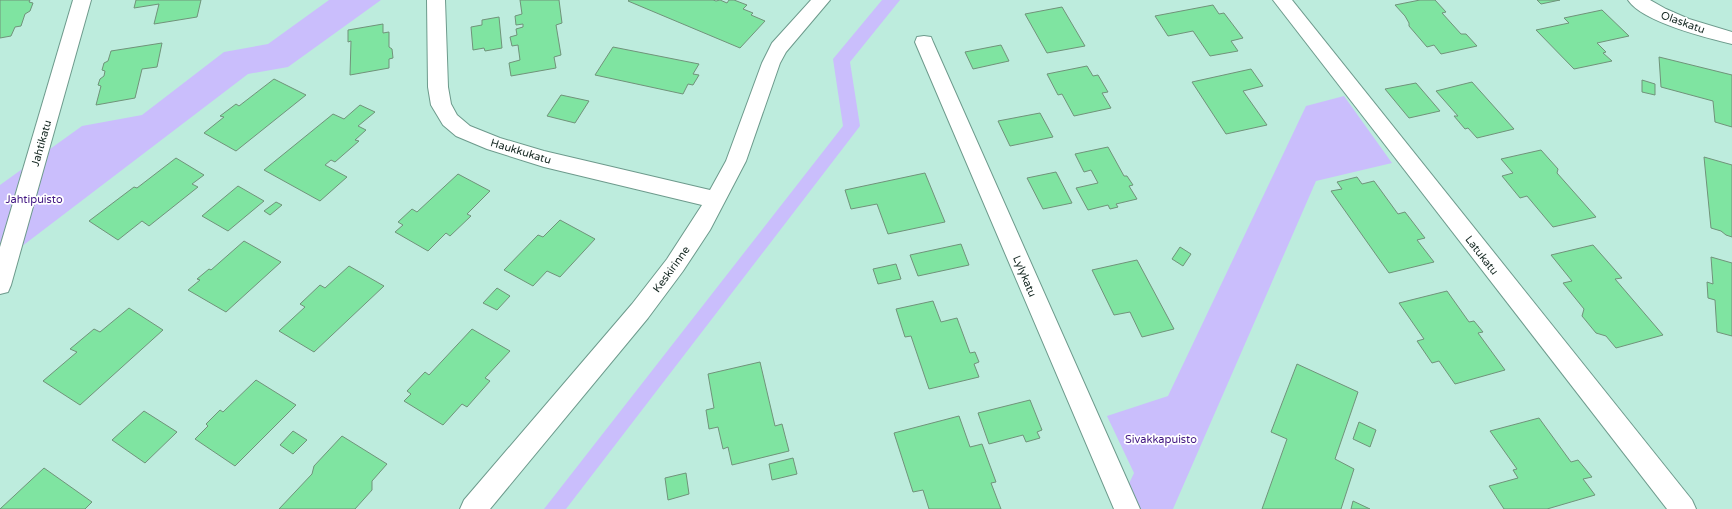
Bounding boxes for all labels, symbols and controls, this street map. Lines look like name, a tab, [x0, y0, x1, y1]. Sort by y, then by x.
street label: Olaskatu	[1659, 9, 1707, 36]
street label: Jahtikatu	[29, 118, 54, 168]
street label: Haukkukatu	[489, 136, 553, 167]
park label: Jahtipuisto	[5, 193, 63, 206]
street label: Latukatu	[1462, 233, 1501, 277]
street label: Keskirinne	[650, 244, 693, 295]
street label: Lylykatu	[1010, 254, 1039, 299]
park label: Sivakkapuisto	[1125, 433, 1197, 446]

